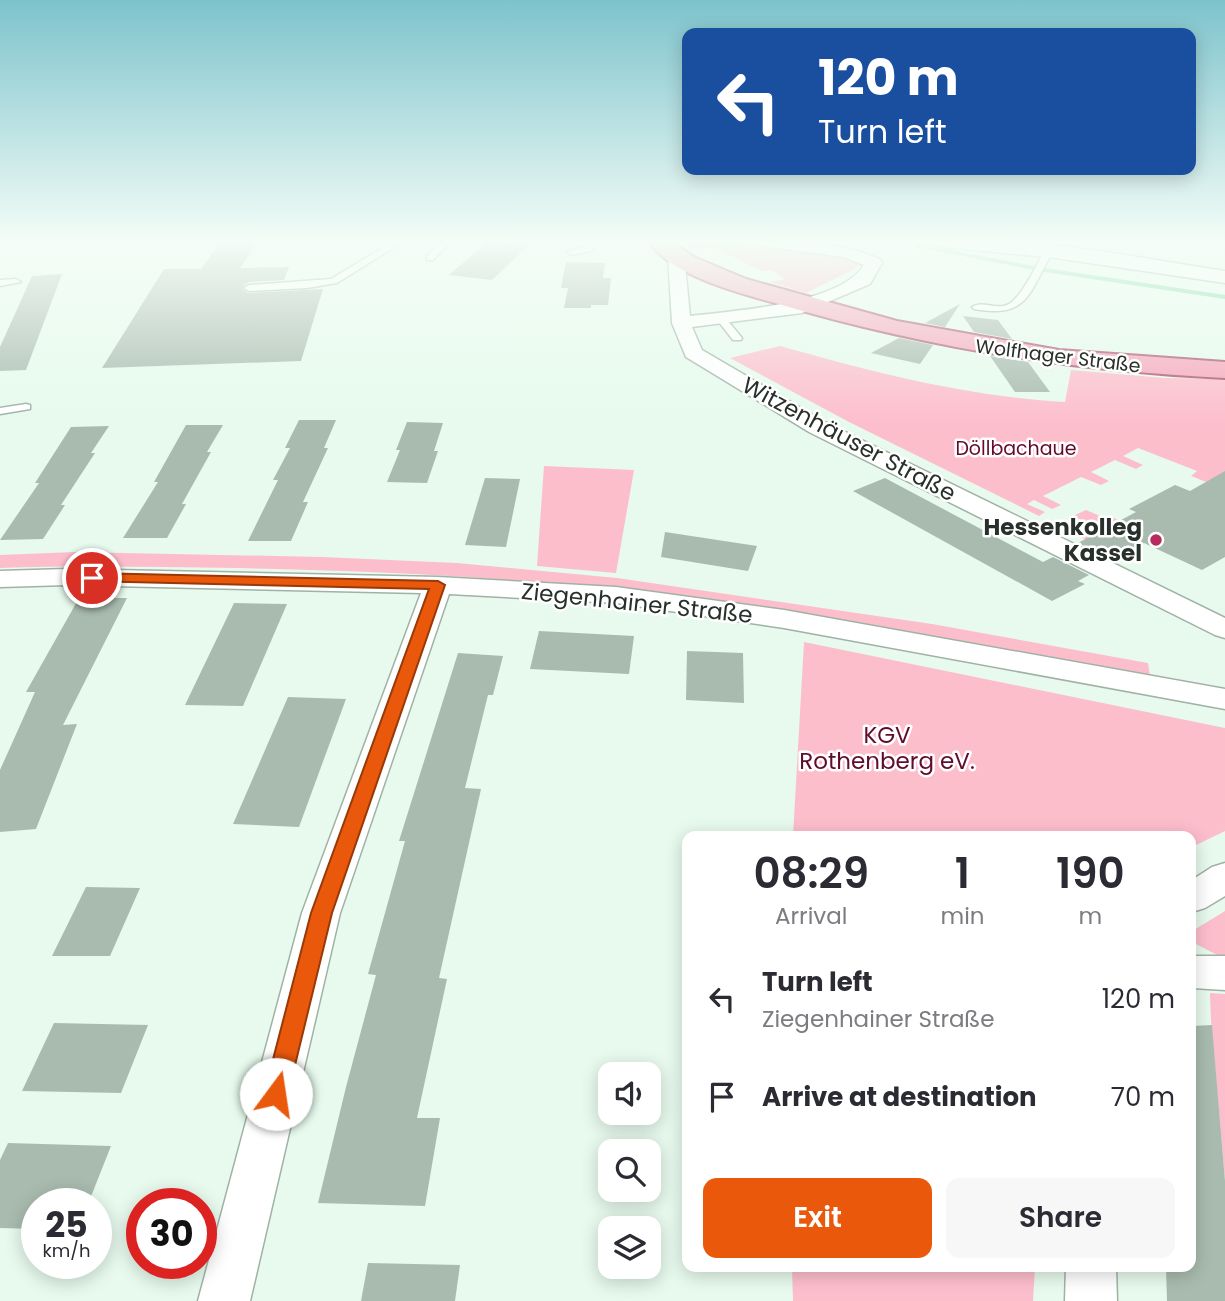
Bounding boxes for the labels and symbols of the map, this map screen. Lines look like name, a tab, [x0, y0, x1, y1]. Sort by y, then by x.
street label: Wolfhager Straße	[974, 332, 1142, 380]
street label: Witzenhäuser Straße	[736, 369, 962, 509]
park label: Döllbachaue	[955, 435, 1077, 462]
place label: Hessenkolleg Kassel	[983, 511, 1142, 569]
marker: Hessenkolleg Kassel	[1148, 532, 1164, 548]
pin	[62, 548, 122, 608]
street label: Ziegenhainer Straße	[520, 575, 754, 631]
park label: KGV Rothenberg eV.	[799, 719, 975, 777]
position arrow	[239, 1057, 313, 1131]
speed limit sign: 30	[126, 1188, 217, 1279]

